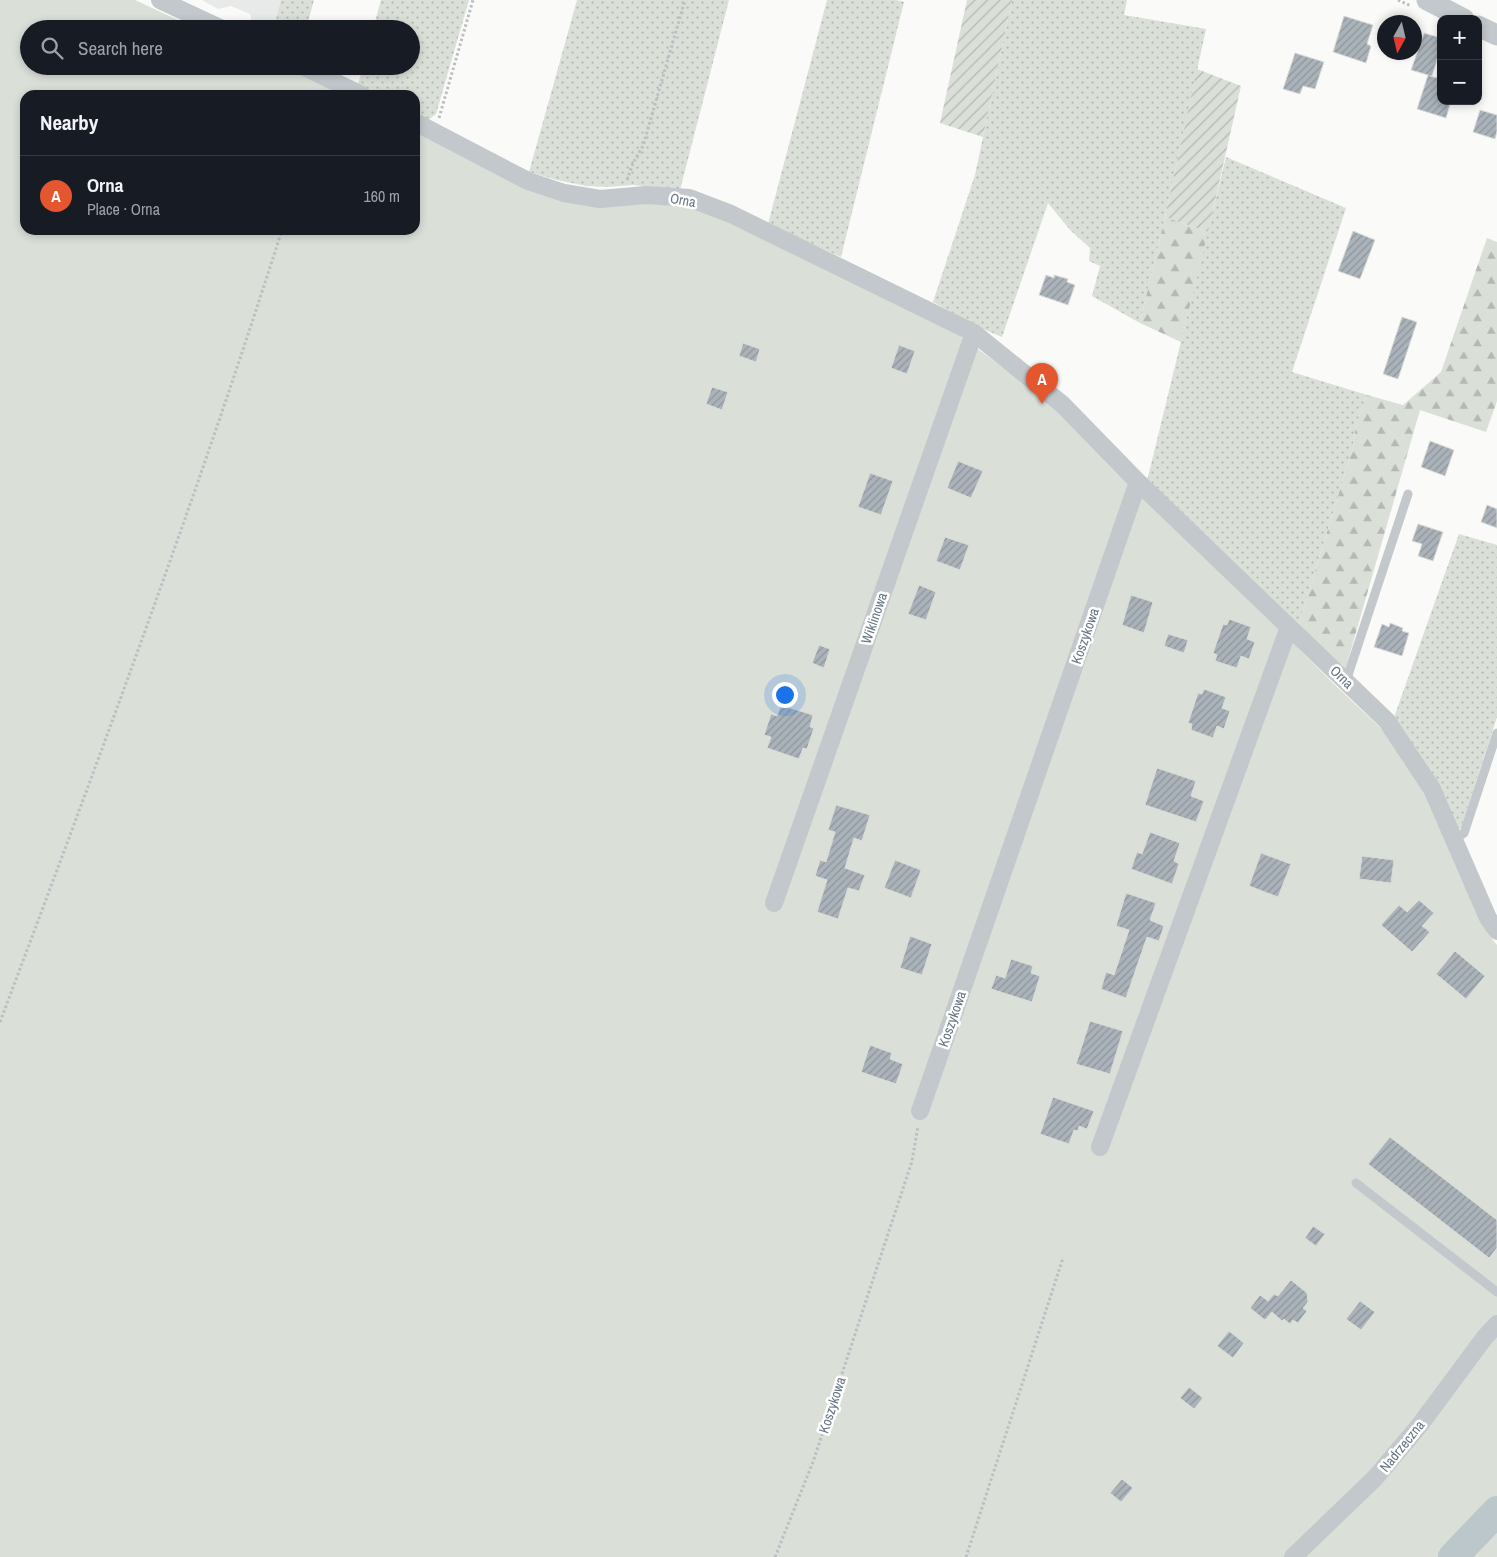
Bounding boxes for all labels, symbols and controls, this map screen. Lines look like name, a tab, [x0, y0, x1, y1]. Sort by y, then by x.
north arrow	[1377, 15, 1422, 60]
map controls	[1437, 15, 1482, 105]
button: +	[1437, 15, 1482, 60]
search box	[20, 20, 420, 75]
icon: search	[38, 34, 66, 62]
text: Search here	[78, 35, 163, 61]
button: −	[1437, 60, 1482, 105]
text: Nearby	[40, 108, 98, 137]
text: Orna	[87, 172, 123, 198]
text: A	[51, 185, 61, 207]
text: 160 m	[364, 185, 400, 207]
street label: Orna	[669, 189, 698, 211]
text: Place · Orna	[87, 198, 160, 220]
pin: A	[1026, 363, 1058, 404]
street label: Wiklinowa	[857, 589, 891, 646]
street label: Koszykowa	[1067, 605, 1103, 666]
street label: Orna	[1327, 662, 1358, 693]
your location	[772, 682, 798, 708]
street label: Koszykowa	[934, 988, 970, 1049]
street label: Koszykowa	[814, 1374, 850, 1435]
street label: Nadrzeczna	[1376, 1416, 1429, 1475]

